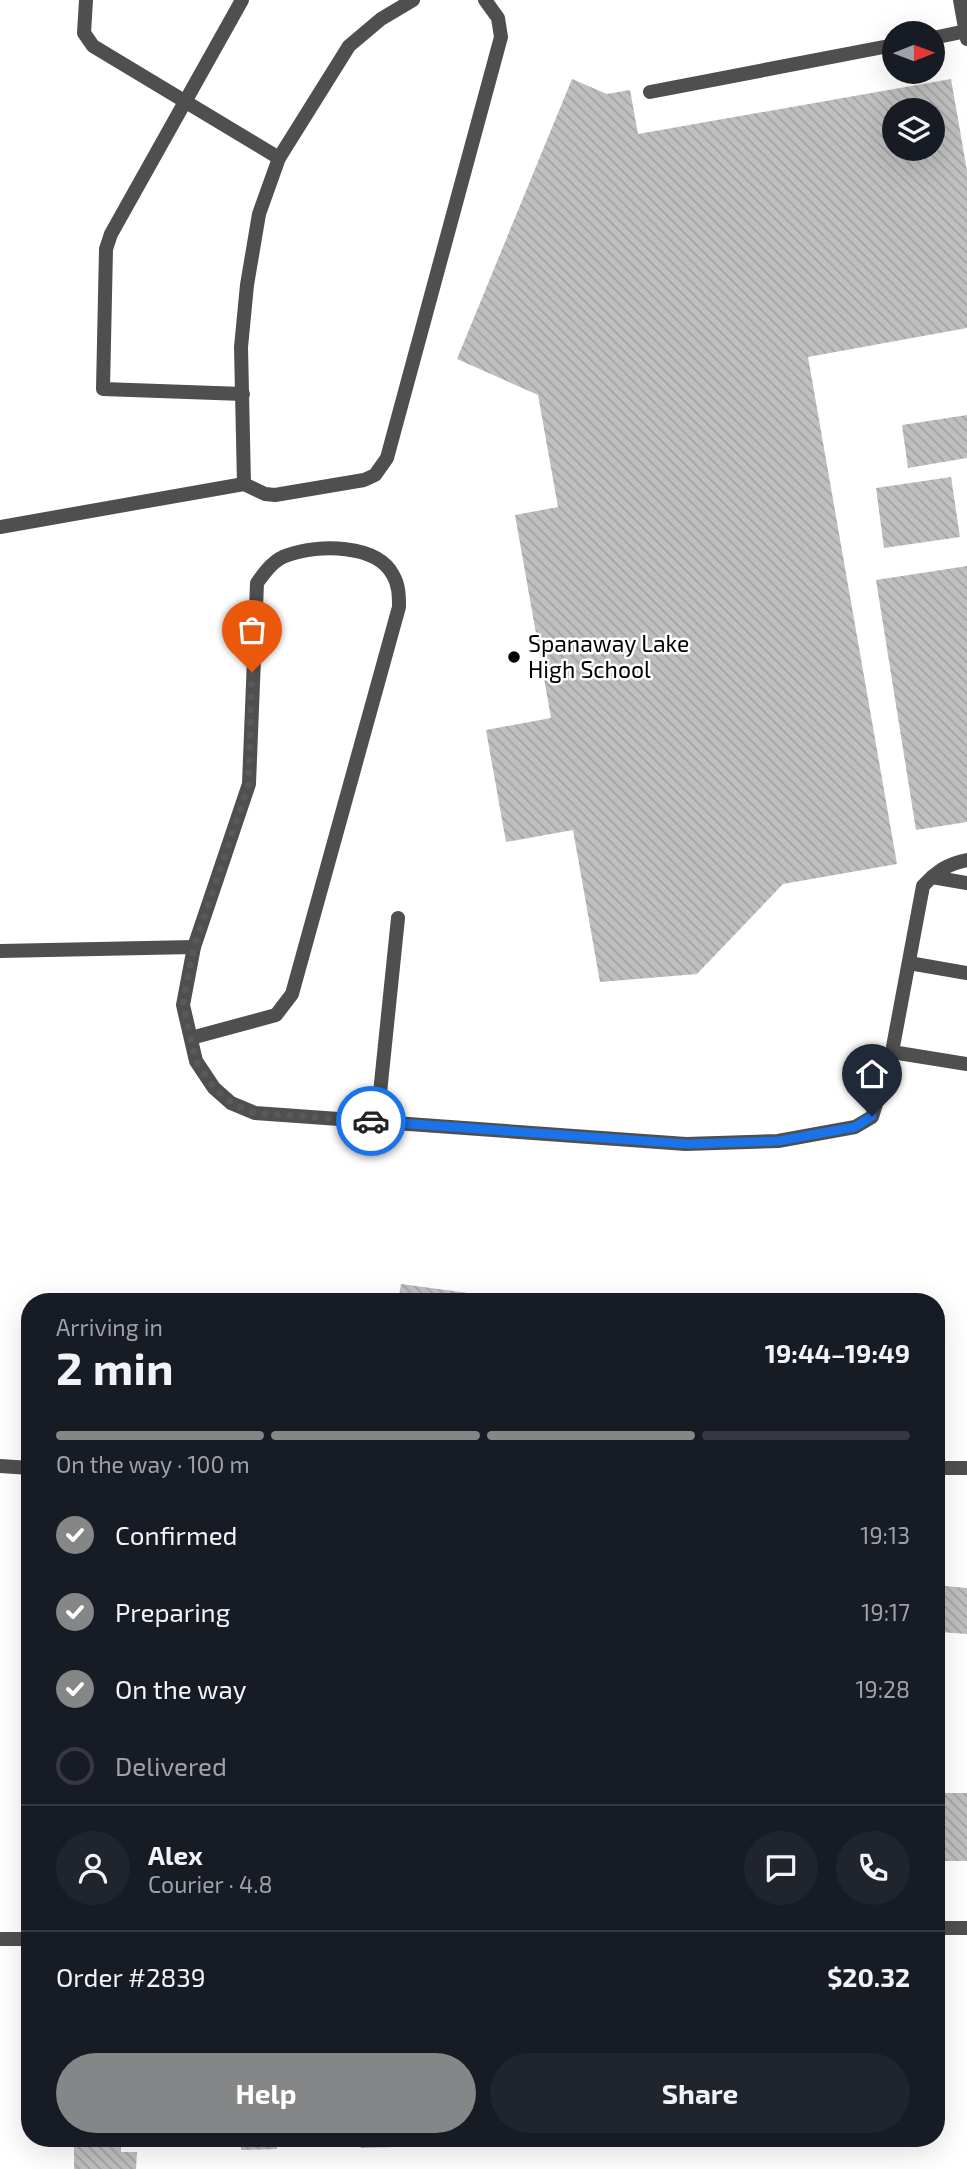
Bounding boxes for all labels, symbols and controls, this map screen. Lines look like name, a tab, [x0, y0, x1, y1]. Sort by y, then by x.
north arrow	[882, 21, 945, 84]
map controls	[882, 21, 945, 161]
button: layers	[882, 98, 945, 161]
pin	[222, 600, 282, 672]
icon: bag	[233, 611, 271, 649]
place label: Spanaway Lake High School	[528, 629, 689, 683]
marker: Spanaway Lake High School	[506, 649, 522, 665]
pin	[842, 1044, 902, 1116]
icon: home	[853, 1055, 891, 1093]
courier	[336, 1086, 406, 1156]
icon: car	[352, 1102, 390, 1140]
text: Arriving in	[56, 1313, 163, 1341]
text: 19:44–19:49	[765, 1337, 910, 1368]
text: 2 min	[56, 1339, 174, 1394]
text: On the way · 100 m	[56, 1450, 250, 1478]
icon: check	[56, 1516, 94, 1554]
text: Confirmed	[115, 1519, 238, 1550]
text: 19:13	[860, 1521, 910, 1549]
icon: check	[56, 1593, 94, 1631]
text: Preparing	[115, 1596, 230, 1627]
text: 19:17	[861, 1598, 910, 1626]
icon: check	[56, 1670, 94, 1708]
text: On the way	[115, 1673, 246, 1704]
text: 19:28	[855, 1675, 910, 1703]
text: Delivered	[115, 1750, 227, 1781]
button: person	[56, 1831, 130, 1905]
button: chat	[744, 1831, 818, 1905]
button: phone	[836, 1831, 910, 1905]
text: Alex	[148, 1839, 203, 1870]
text: Courier · 4.8	[148, 1870, 272, 1898]
text: Order #2839	[56, 1961, 206, 1992]
text: $20.32	[827, 1961, 910, 1992]
button: Help	[56, 2053, 476, 2133]
button: Share	[490, 2053, 910, 2133]

